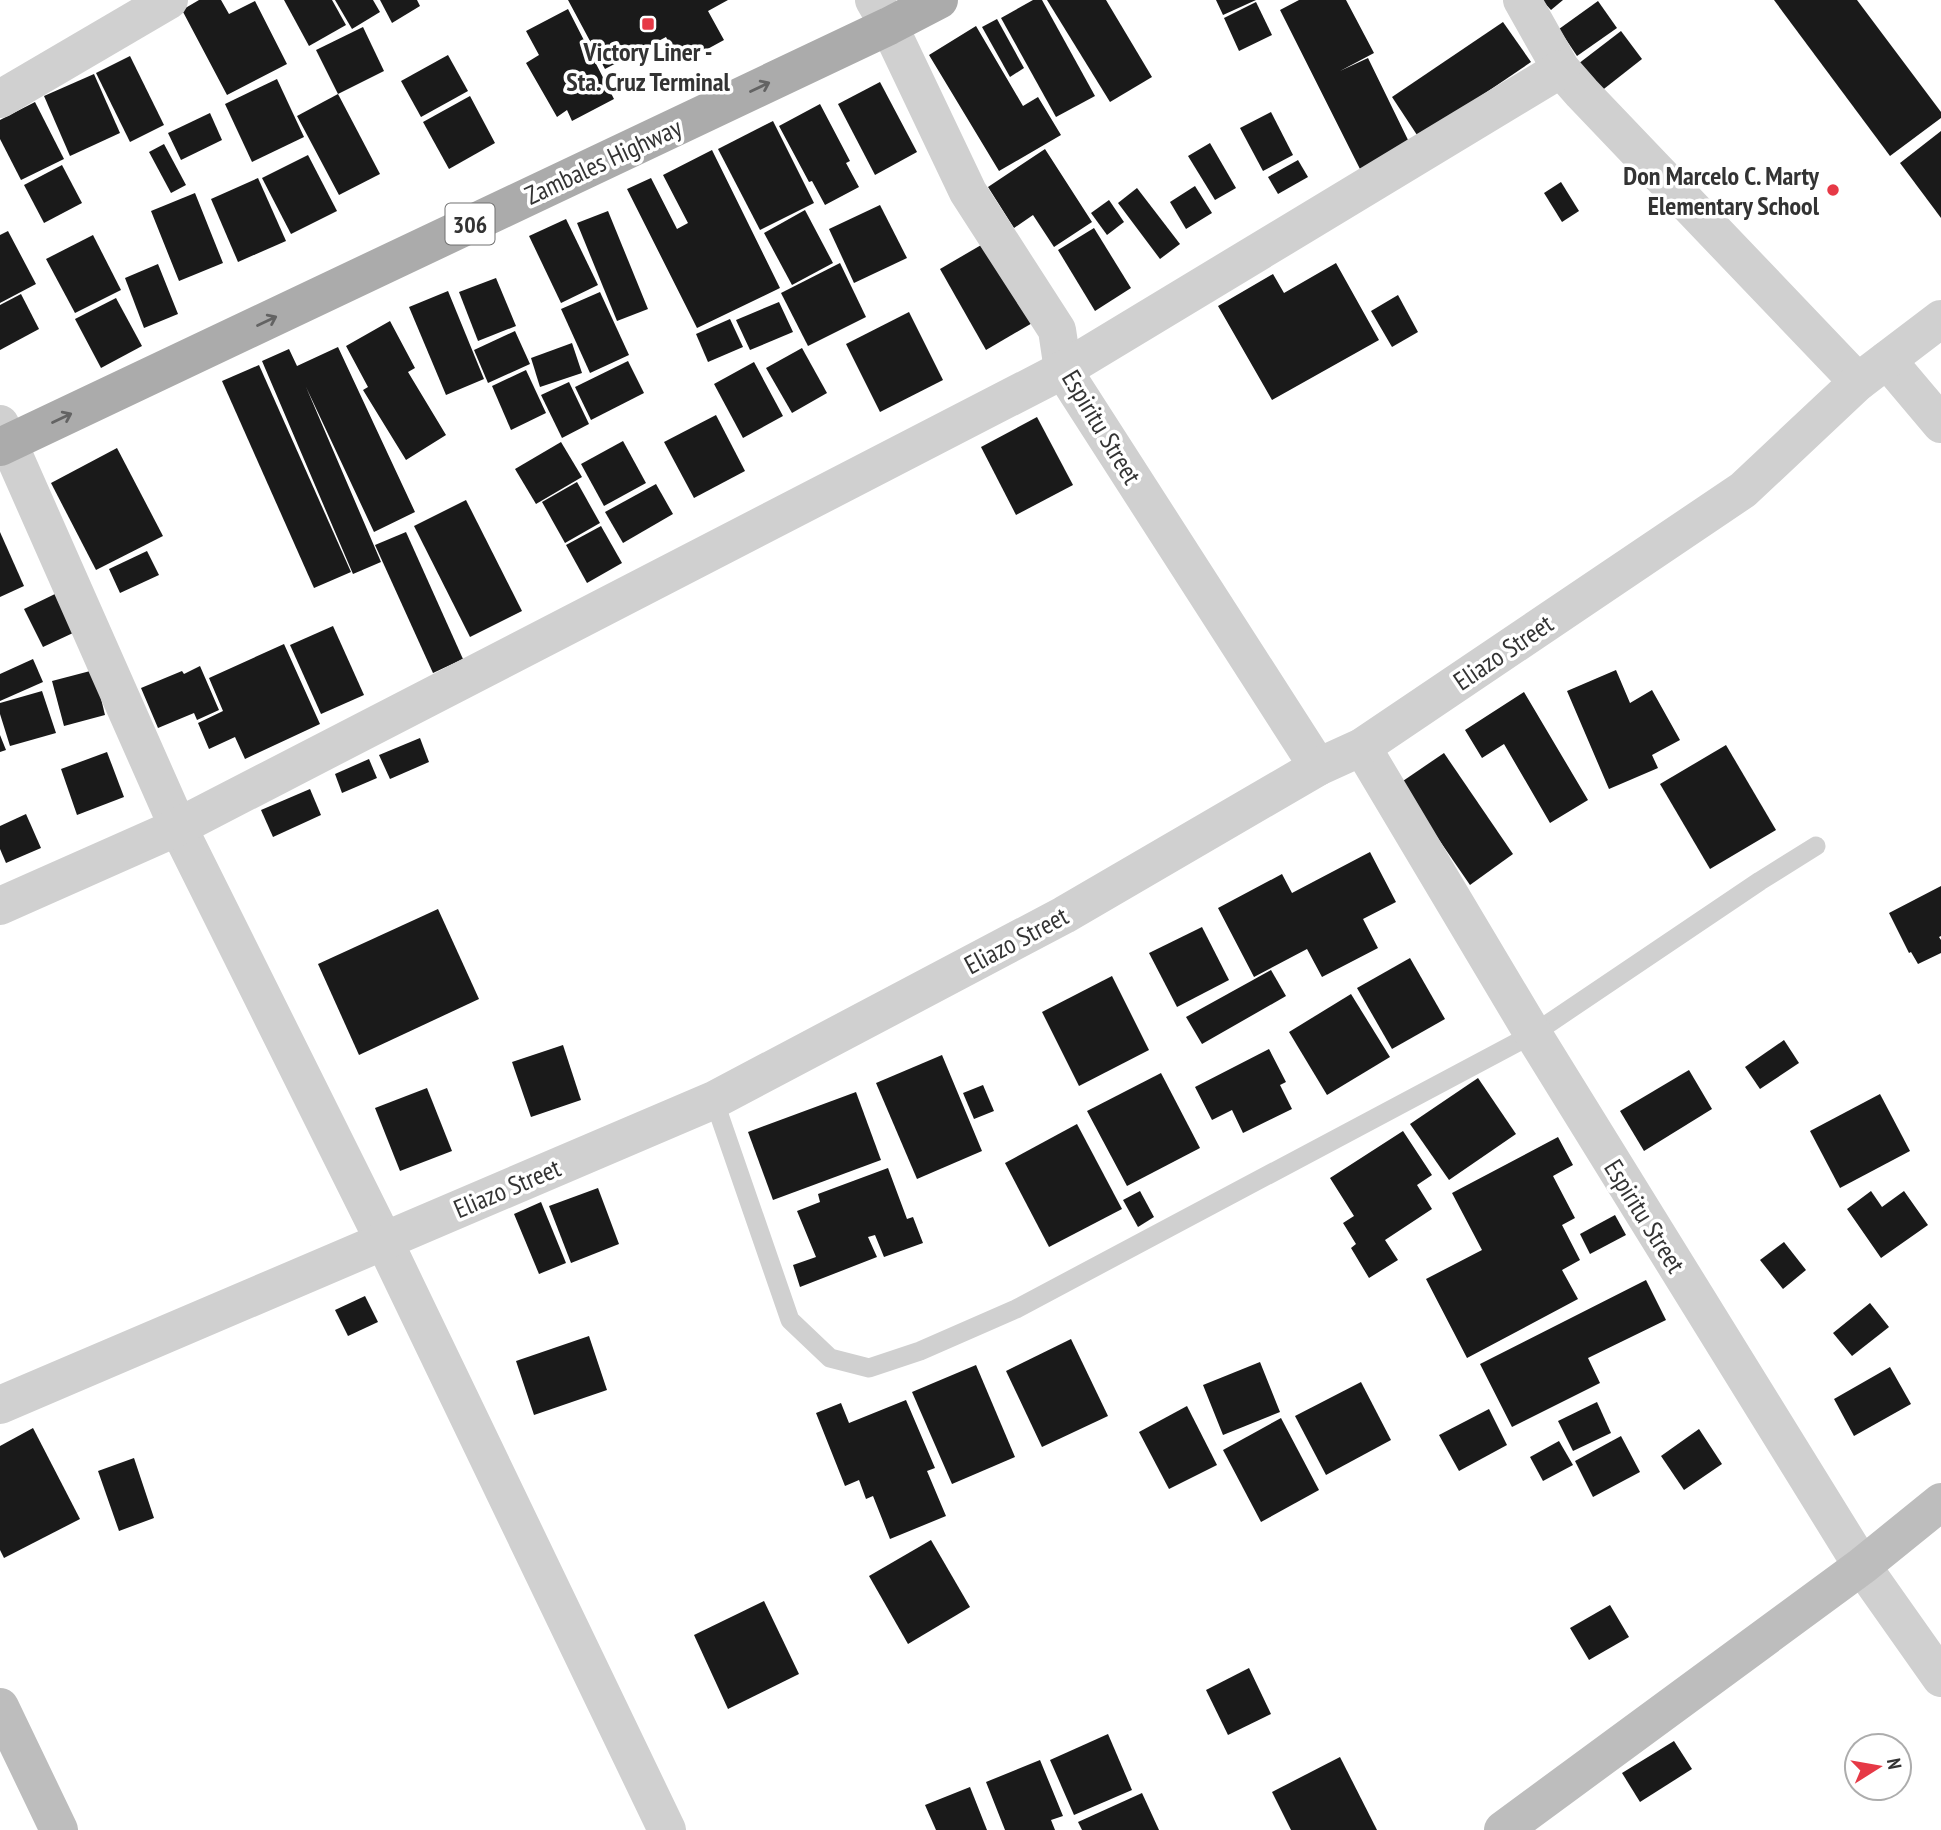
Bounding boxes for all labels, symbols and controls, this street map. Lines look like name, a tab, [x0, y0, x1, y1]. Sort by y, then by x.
marker: Victory Liner - Sta. Cruz Terminal	[640, 16, 656, 32]
place label: Victory Liner - Sta. Cruz Terminal	[566, 35, 730, 98]
one-way arrow	[749, 79, 770, 93]
street label: Zambales Highway	[520, 110, 687, 212]
place label: Don Marcelo C. Marty Elementary School	[1623, 159, 1820, 222]
marker: Don Marcelo C. Marty Elementary School	[1825, 182, 1841, 198]
road number: 306	[446, 204, 494, 244]
one-way arrow	[256, 313, 277, 327]
street label: Espiritu Street	[1055, 364, 1149, 490]
one-way arrow	[51, 411, 72, 424]
street label: Eliazo Street	[1447, 607, 1559, 697]
street label: Eliazo Street	[958, 899, 1074, 981]
street label: Eliazo Street	[449, 1151, 565, 1225]
street label: Espiritu Street	[1597, 1153, 1693, 1279]
north arrow	[1843, 1732, 1913, 1802]
text: N	[1882, 1756, 1907, 1771]

